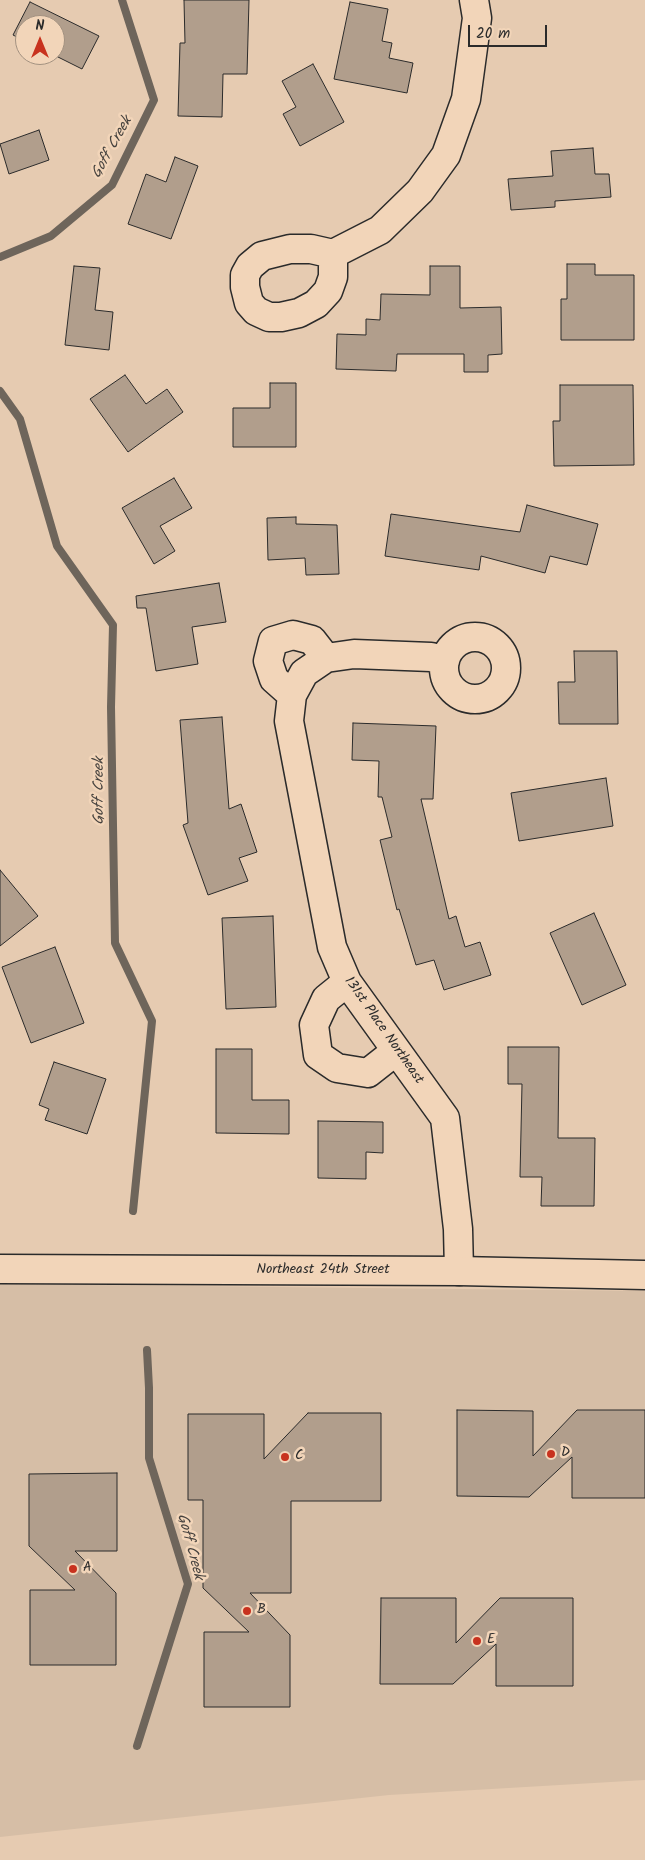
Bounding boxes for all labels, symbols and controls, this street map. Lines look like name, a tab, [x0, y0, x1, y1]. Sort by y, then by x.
north arrow	[15, 15, 65, 65]
text: N	[36, 15, 44, 37]
scale bar	[470, 15, 549, 47]
text: 20 m	[476, 22, 510, 46]
water label: Goff Creek	[89, 114, 137, 182]
water label: Goff Creek	[91, 757, 109, 825]
street label: 131st Place Northeast	[340, 974, 426, 1088]
street label: Northeast 24th Street	[256, 1263, 390, 1279]
place label: D	[561, 1446, 570, 1462]
marker: D	[545, 1448, 557, 1460]
place label: C	[295, 1449, 303, 1465]
marker: C	[279, 1451, 291, 1463]
water label: Goff Creek	[172, 1512, 206, 1582]
place label: A	[83, 1561, 92, 1577]
marker: A	[67, 1563, 79, 1575]
place label: B	[257, 1603, 266, 1619]
marker: B	[241, 1605, 253, 1617]
place label: E	[487, 1633, 495, 1649]
marker: E	[471, 1635, 483, 1647]

